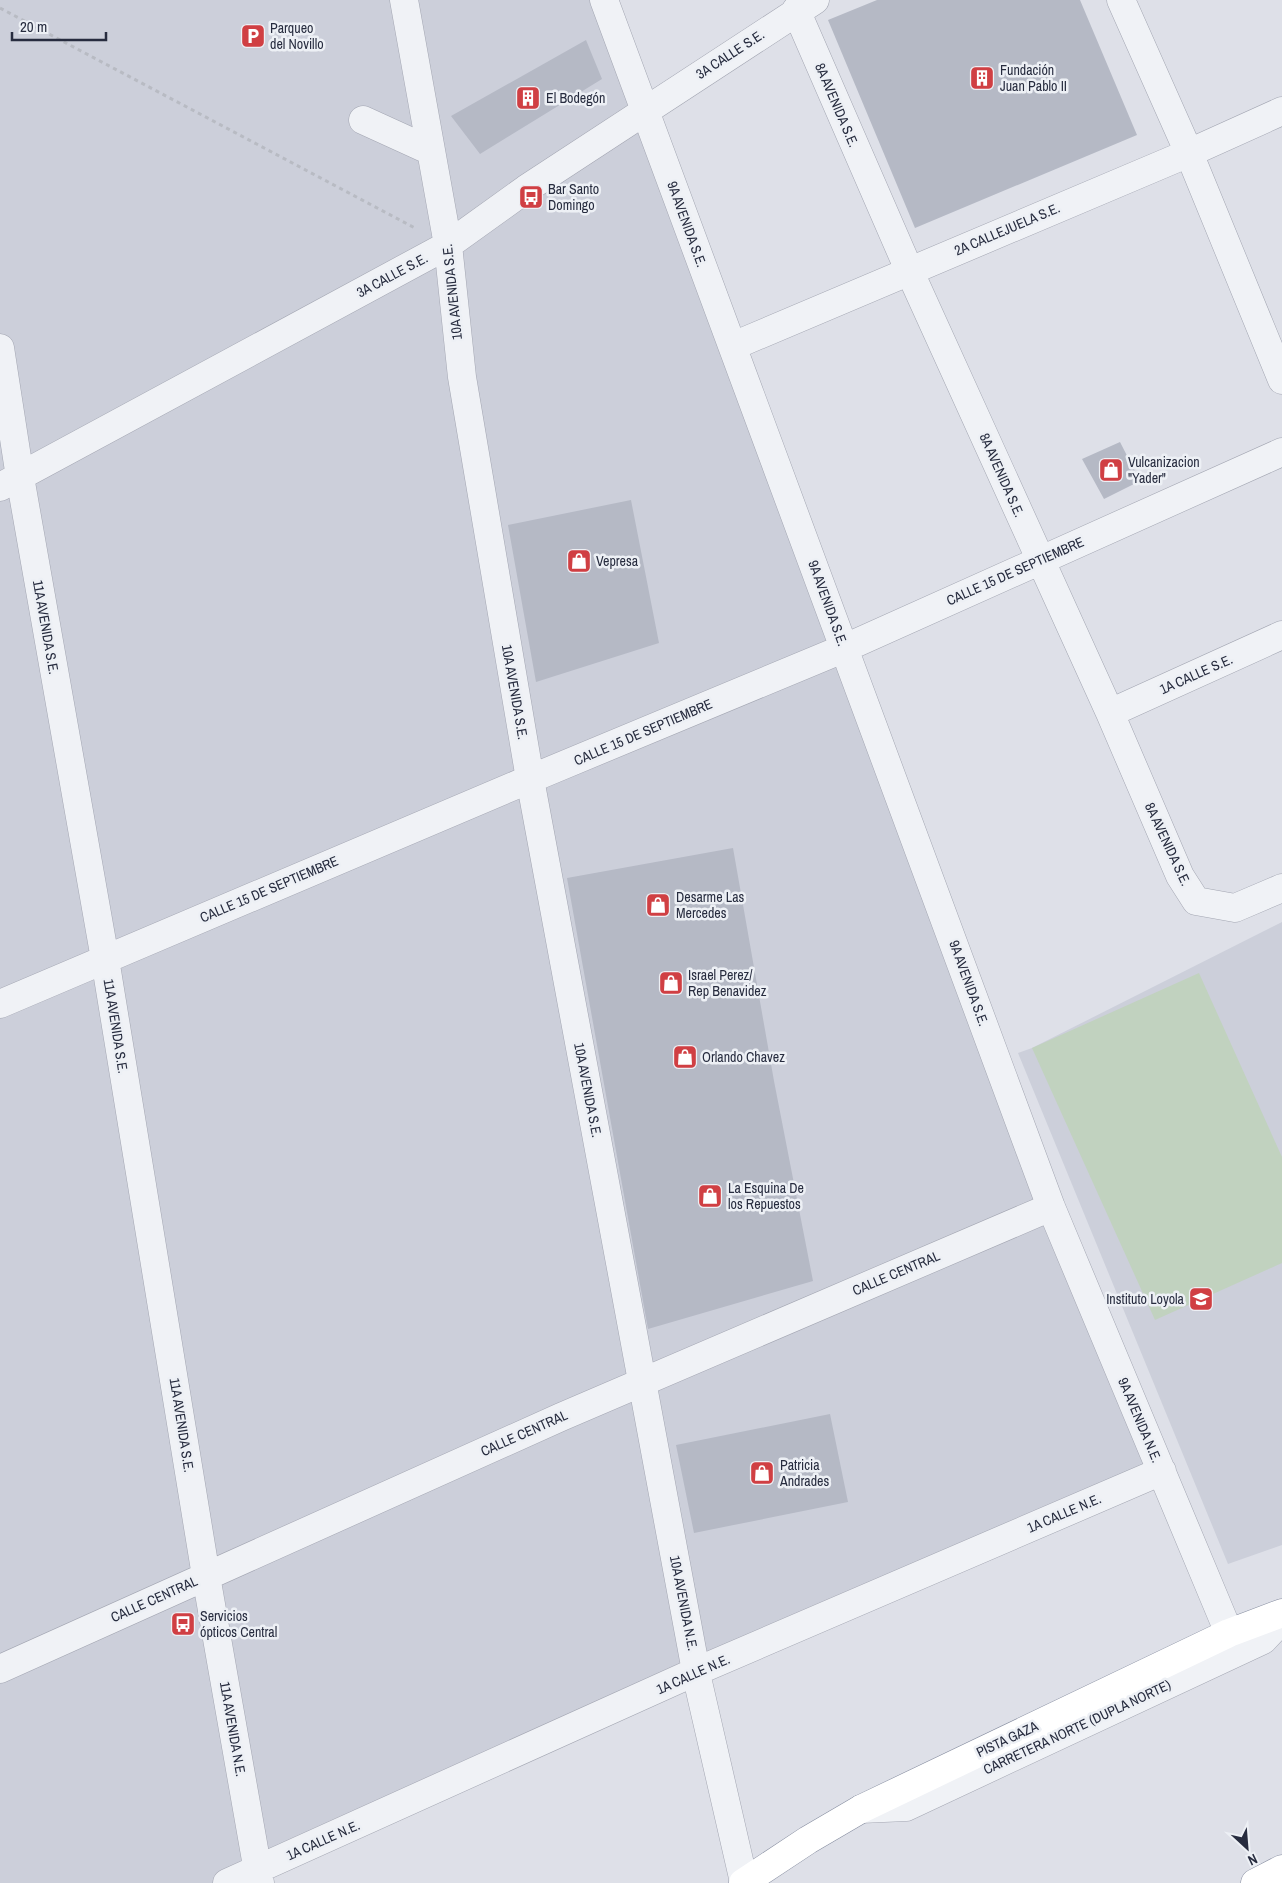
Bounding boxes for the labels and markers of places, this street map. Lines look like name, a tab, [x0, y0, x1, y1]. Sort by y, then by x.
place label: Parqueo del Novillo	[270, 19, 324, 53]
parking icon: Parqueo del Novillo	[240, 23, 266, 49]
place label: Fundación Juan Pablo II	[1000, 61, 1067, 95]
building icon: Fundación Juan Pablo II	[969, 65, 995, 91]
building icon: El Bodegón	[515, 85, 541, 111]
place label: El Bodegón	[546, 89, 605, 107]
place label: Bar Santo Domingo	[548, 180, 599, 214]
bus stop icon: Bar Santo Domingo	[518, 184, 544, 210]
place label: Vulcanizacion "Yader"	[1128, 453, 1200, 487]
shop icon: Vulcanizacion "Yader"	[1098, 457, 1124, 483]
shop icon: Vepresa	[566, 548, 592, 574]
place label: Vepresa	[596, 552, 639, 570]
place label: Desarme Las Mercedes	[676, 888, 745, 922]
shop icon: Desarme Las Mercedes	[645, 892, 671, 918]
place label: Israel Perez/ Rep Benavidez	[688, 966, 767, 1000]
shop icon: Israel Perez/ Rep Benavidez	[658, 970, 684, 996]
shop icon: Orlando Chavez	[672, 1044, 698, 1070]
place label: Orlando Chavez	[702, 1048, 785, 1066]
place label: La Esquina De los Repuestos	[728, 1179, 804, 1213]
shop icon: La Esquina De los Repuestos	[697, 1183, 723, 1209]
school or university icon: Instituto Loyola	[1188, 1286, 1214, 1312]
place label: Instituto Loyola	[1106, 1290, 1185, 1308]
place label: Patricia Andrades	[779, 1456, 829, 1490]
shop icon: Patricia Andrades	[749, 1460, 775, 1486]
place label: Servicios ópticos Central	[200, 1607, 277, 1641]
bus stop icon: Servicios ópticos Central	[170, 1611, 196, 1637]

